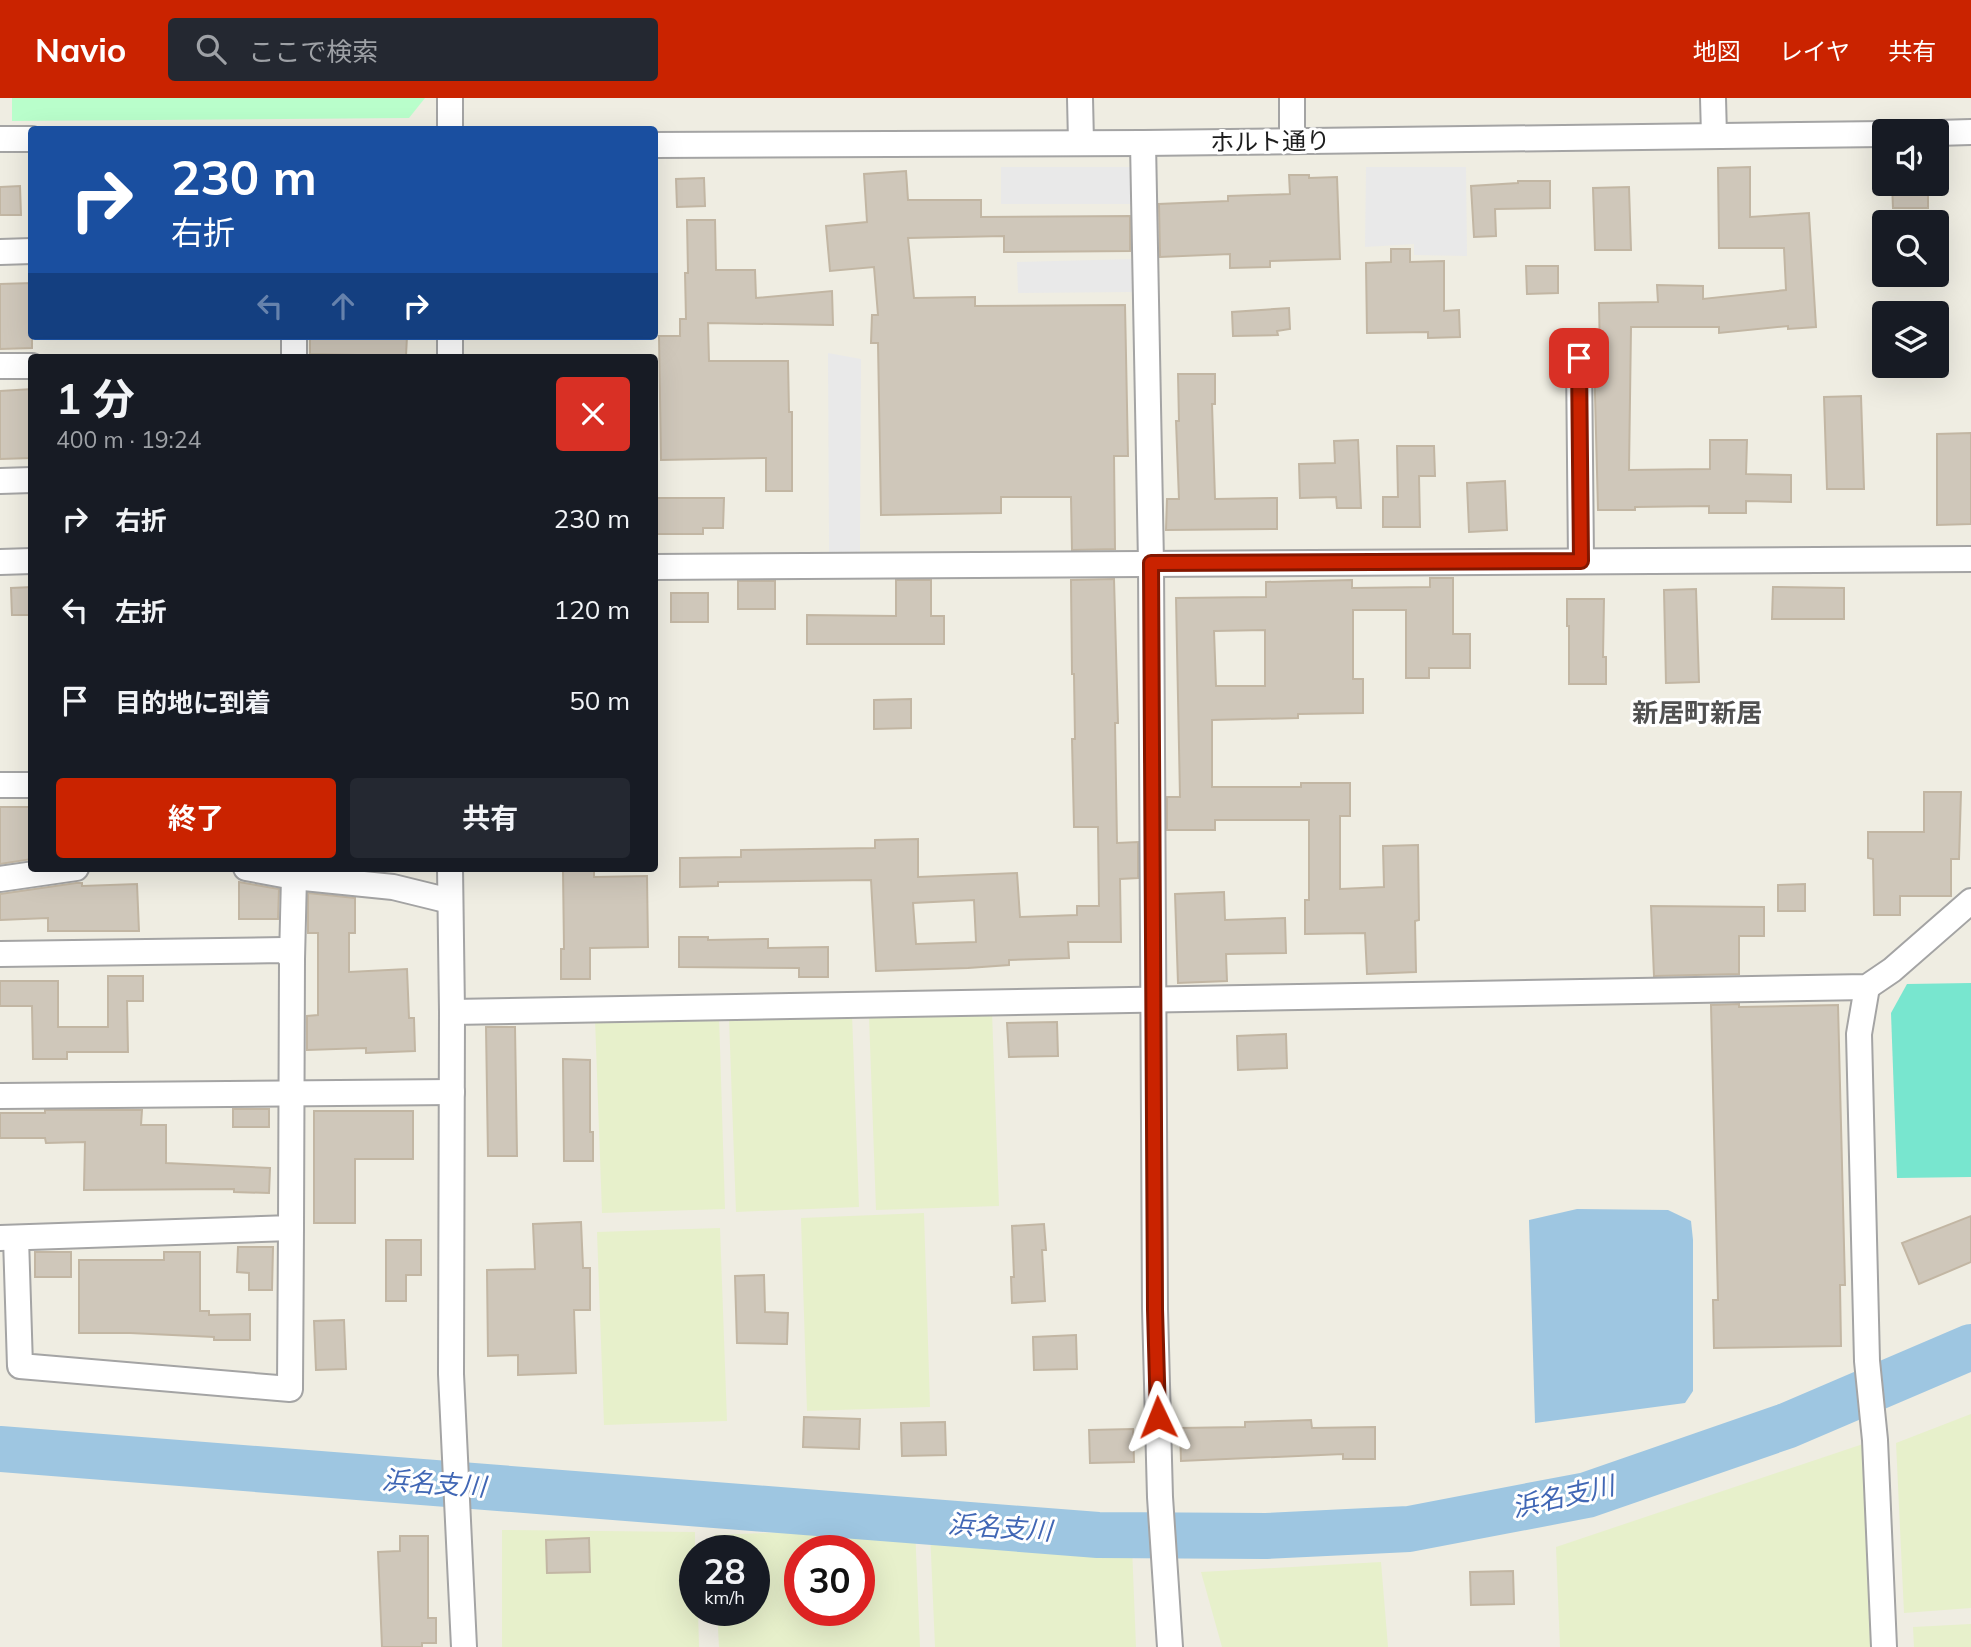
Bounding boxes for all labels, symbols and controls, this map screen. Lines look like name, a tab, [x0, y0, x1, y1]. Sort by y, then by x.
search box	[168, 18, 658, 81]
text: Navio	[35, 29, 126, 70]
icon: search	[192, 30, 230, 68]
text: ここで検索	[248, 35, 378, 68]
text: 地図	[1693, 36, 1741, 66]
text: レイヤ	[1779, 36, 1850, 66]
text: 共有	[1888, 36, 1936, 66]
map controls	[1872, 119, 1949, 378]
button: sound	[1872, 119, 1949, 196]
street label: ホルト通り	[1210, 125, 1330, 157]
text: 230 m	[171, 146, 317, 207]
icon: right	[56, 154, 147, 245]
button: search	[1872, 210, 1949, 287]
text: 右折	[171, 212, 235, 252]
icon: left	[251, 287, 289, 325]
icon: ahead	[324, 287, 362, 325]
icon: right	[397, 287, 435, 325]
button: layers	[1872, 301, 1949, 378]
pin	[1549, 328, 1609, 388]
icon: arrive	[1560, 339, 1598, 377]
text: 1 分	[56, 372, 135, 425]
button: close	[556, 377, 630, 451]
text: 400 m · 19:24	[56, 425, 201, 454]
icon: right	[56, 500, 94, 538]
text: 230 m	[554, 502, 630, 535]
text: 右折	[115, 504, 167, 537]
icon: left	[56, 591, 94, 629]
text: 120 m	[554, 593, 630, 626]
text: 左折	[115, 595, 167, 628]
icon: arrive	[56, 682, 94, 720]
text: 50 m	[569, 684, 630, 717]
text: 目的地に到着	[115, 686, 271, 719]
district label: 新居町新居	[1632, 696, 1762, 729]
button: 終了	[56, 778, 336, 858]
button: 共有	[350, 778, 630, 858]
position arrow	[1121, 1380, 1195, 1454]
water label: 浜名支川	[381, 1463, 490, 1503]
water label: 浜名支川	[1509, 1468, 1620, 1524]
water label: 浜名支川	[947, 1507, 1056, 1547]
speed limit sign: 30	[784, 1535, 875, 1626]
text: 28	[703, 1549, 746, 1593]
text: km/h	[704, 1586, 745, 1609]

